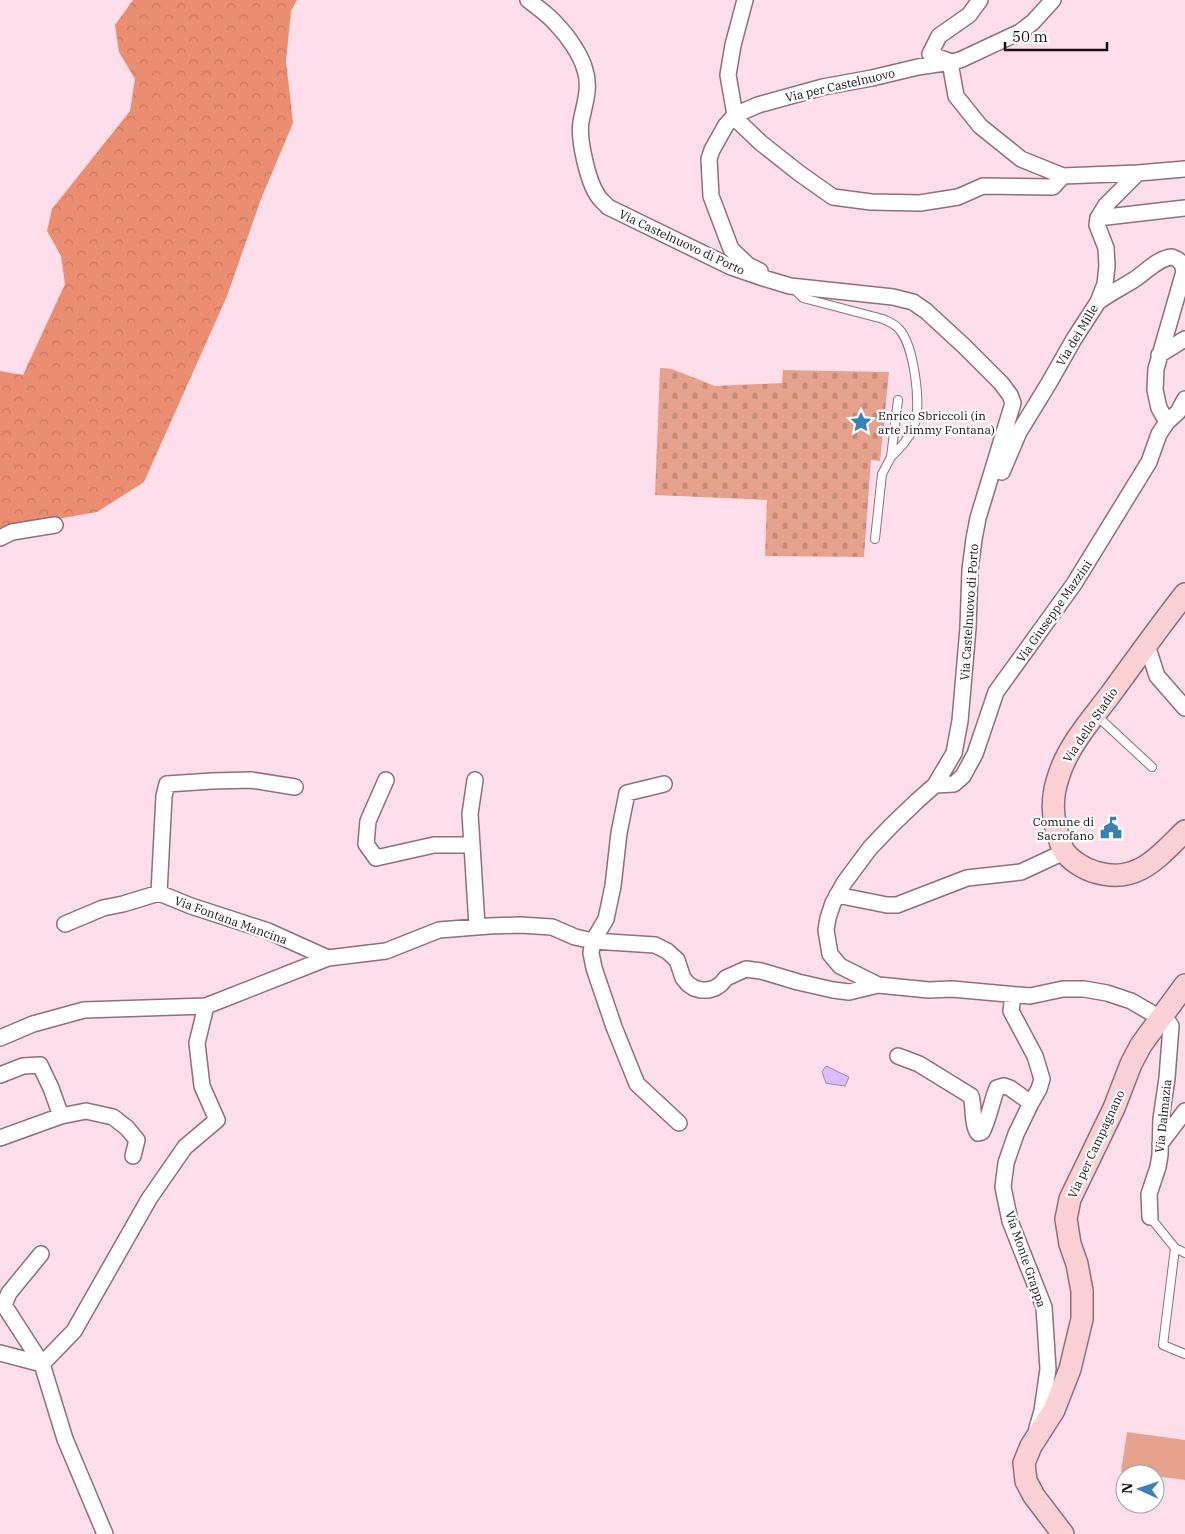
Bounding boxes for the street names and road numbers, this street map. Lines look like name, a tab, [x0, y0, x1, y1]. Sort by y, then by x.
street label: Via per Castelnuovo	[784, 65, 896, 105]
street label: Via Castelnuovo di Porto	[617, 206, 747, 278]
street label: Via dei Mille	[1053, 302, 1101, 368]
street label: Via Castelnuovo di Porto	[957, 543, 981, 681]
street label: Via Giuseppe Mazzini	[1013, 557, 1095, 665]
street label: Via dello Stadio	[1059, 685, 1121, 765]
street label: Via Fontana Mancina	[173, 893, 290, 948]
street label: Via Dalmazia	[1152, 1078, 1174, 1154]
street label: Via per Campagnano	[1064, 1087, 1128, 1200]
street label: Via Monte Grappa	[1002, 1209, 1050, 1310]

